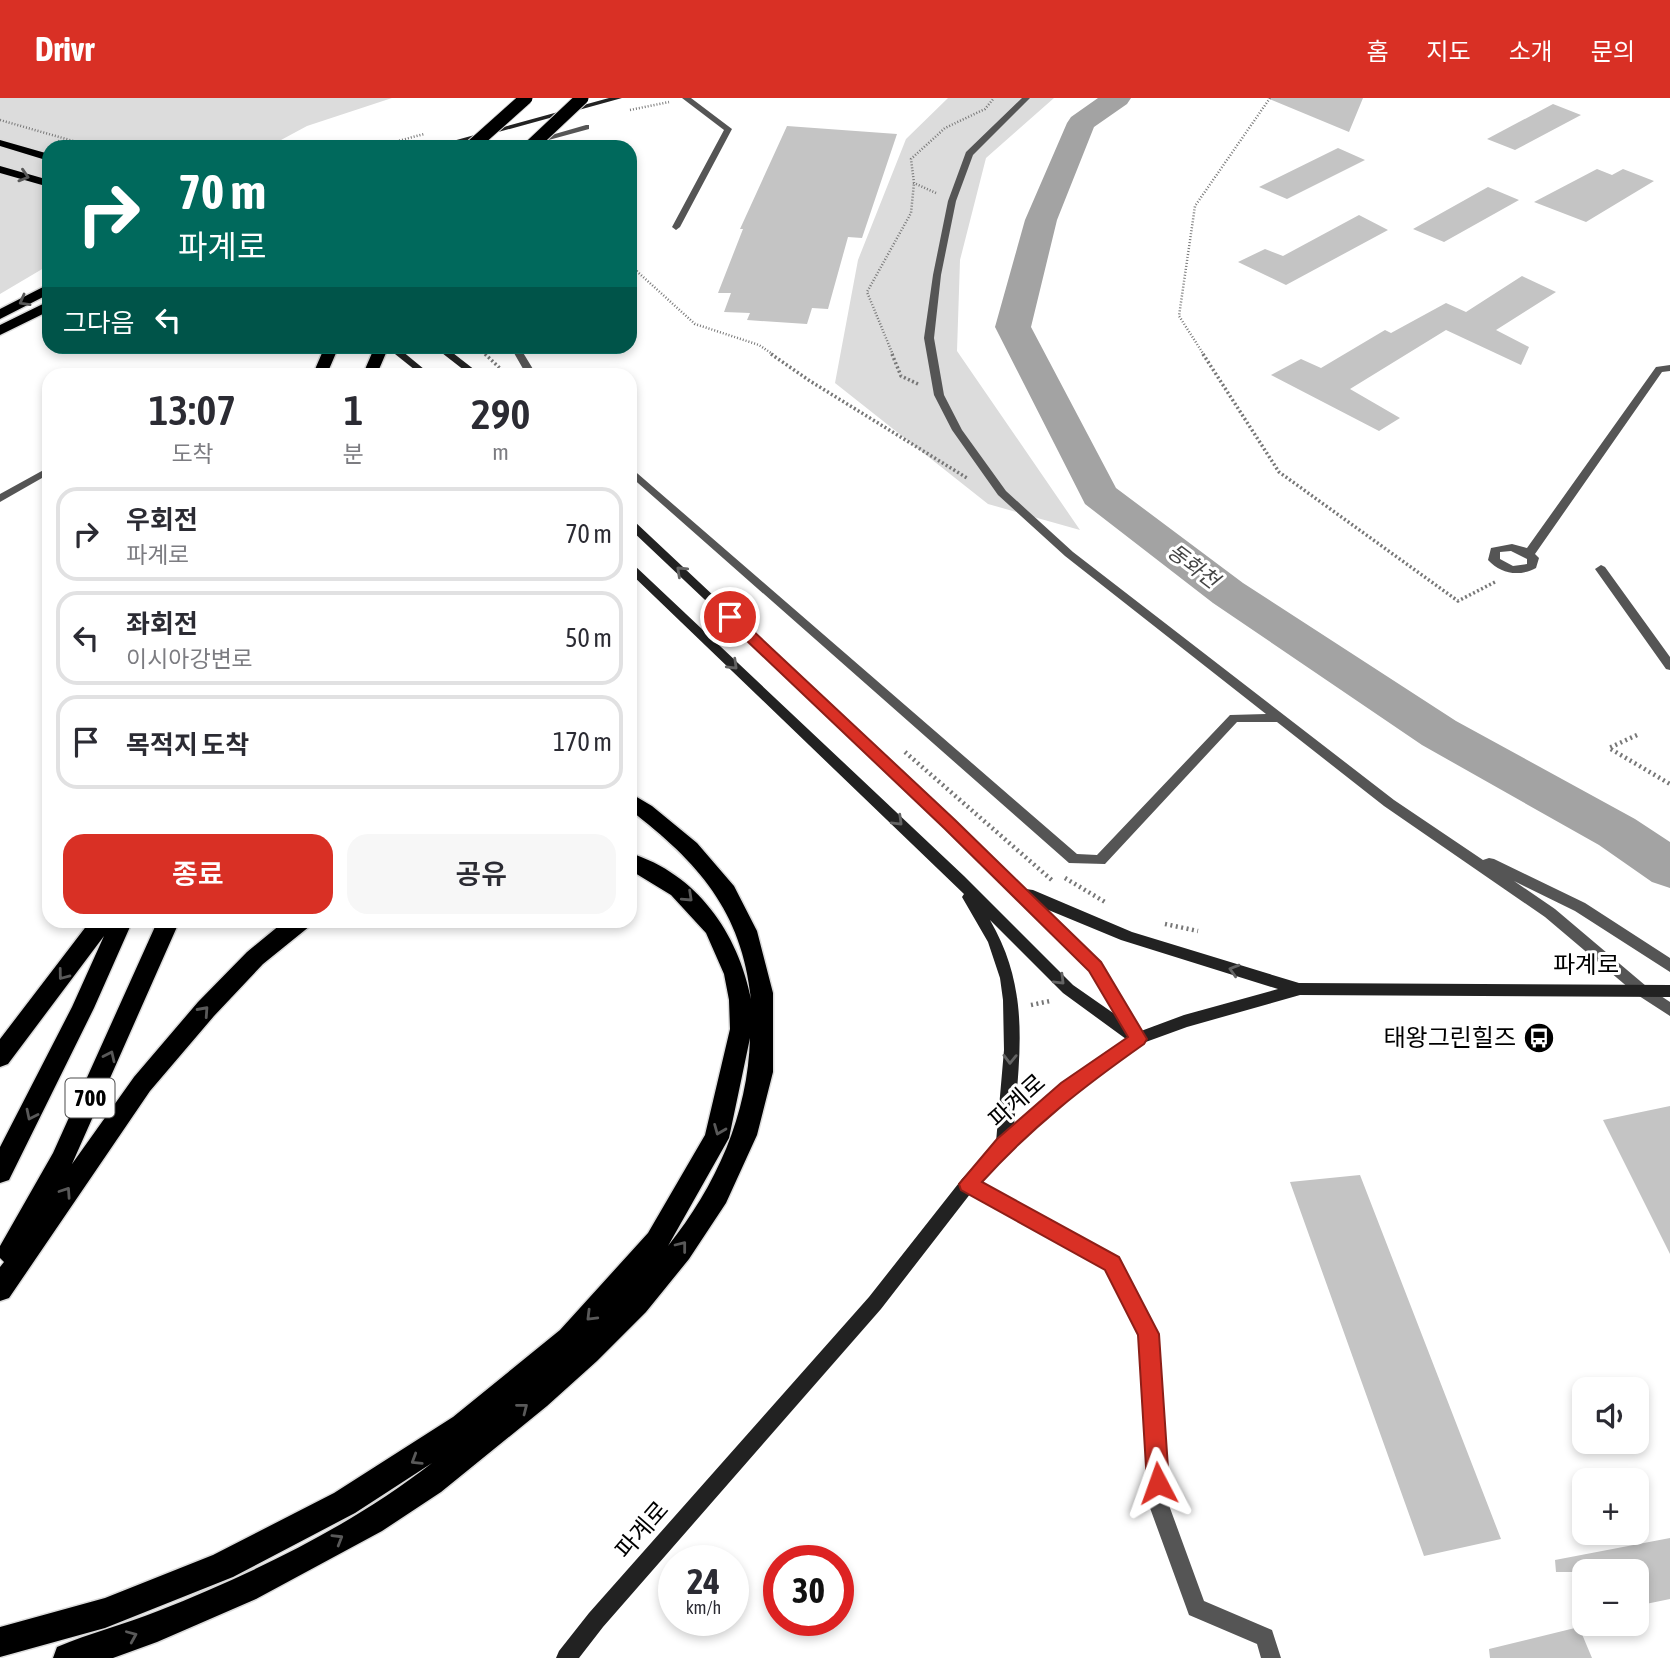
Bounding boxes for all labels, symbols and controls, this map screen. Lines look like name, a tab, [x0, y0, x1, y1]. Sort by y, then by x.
text: Drivr	[35, 30, 94, 68]
text: 홈	[1366, 38, 1388, 65]
text: 지도	[1426, 38, 1471, 65]
text: 소개	[1509, 38, 1553, 65]
text: 문의	[1591, 38, 1635, 65]
text: 70 m	[178, 163, 266, 219]
one-way arrow	[18, 168, 30, 183]
icon: right	[63, 168, 154, 259]
text: 파계로	[178, 228, 266, 265]
one-way arrow	[19, 293, 32, 306]
icon: left	[149, 301, 187, 339]
text: 그다음	[63, 308, 135, 338]
text: 13:07	[149, 386, 236, 434]
text: 1	[344, 386, 363, 434]
text: 290	[471, 390, 530, 438]
text: m	[492, 439, 509, 465]
text: 도착	[171, 441, 214, 467]
text: 분	[343, 441, 364, 467]
text: 우회전	[126, 505, 198, 535]
icon: right	[67, 515, 105, 553]
text: 70 m	[565, 519, 612, 549]
water label: 동화천	[1163, 538, 1226, 594]
text: 파계로	[126, 542, 189, 568]
one-way arrow	[676, 567, 689, 580]
pin	[700, 587, 760, 647]
icon: arrive	[711, 598, 749, 636]
text: 좌회전	[126, 609, 198, 639]
icon: left	[67, 619, 105, 657]
text: 50 m	[565, 623, 612, 653]
text: 이시아강변로	[126, 646, 253, 672]
one-way arrow	[725, 656, 738, 669]
icon: arrive	[67, 723, 105, 761]
text: 170 m	[553, 727, 612, 757]
text: 목적지 도착	[126, 730, 249, 760]
one-way arrow	[889, 813, 902, 826]
button: 종료	[63, 834, 333, 914]
button: 공유	[347, 834, 616, 914]
one-way arrow	[680, 888, 693, 901]
street label: 파계로	[1553, 951, 1619, 978]
one-way arrow	[1228, 963, 1240, 978]
one-way arrow	[58, 967, 71, 980]
one-way arrow	[1052, 972, 1065, 985]
one-way arrow	[196, 1007, 208, 1020]
bus stop icon: 태왕그린힐즈	[1522, 1021, 1556, 1055]
place label: 태왕그린힐즈	[1384, 1024, 1516, 1051]
one-way arrow	[102, 1051, 116, 1064]
one-way arrow	[1002, 1054, 1018, 1064]
street label: 파계로	[983, 1068, 1050, 1133]
road number: 700	[66, 1079, 114, 1118]
one-way arrow	[25, 1108, 39, 1120]
one-way arrow	[713, 1123, 727, 1135]
one-way arrow	[58, 1186, 71, 1199]
one-way arrow	[674, 1242, 686, 1255]
one-way arrow	[586, 1307, 599, 1320]
map controls	[1572, 1377, 1649, 1636]
button: sound	[1572, 1377, 1649, 1454]
one-way arrow	[516, 1404, 528, 1417]
position arrow	[1121, 1446, 1195, 1520]
one-way arrow	[411, 1452, 424, 1465]
button: +	[1572, 1468, 1649, 1545]
street label: 파계로	[610, 1496, 674, 1564]
one-way arrow	[330, 1535, 343, 1548]
speed limit sign: 30	[763, 1545, 854, 1636]
button: −	[1572, 1559, 1649, 1636]
text: 24	[687, 1561, 720, 1601]
text: km/h	[686, 1597, 721, 1618]
one-way arrow	[125, 1630, 137, 1644]

